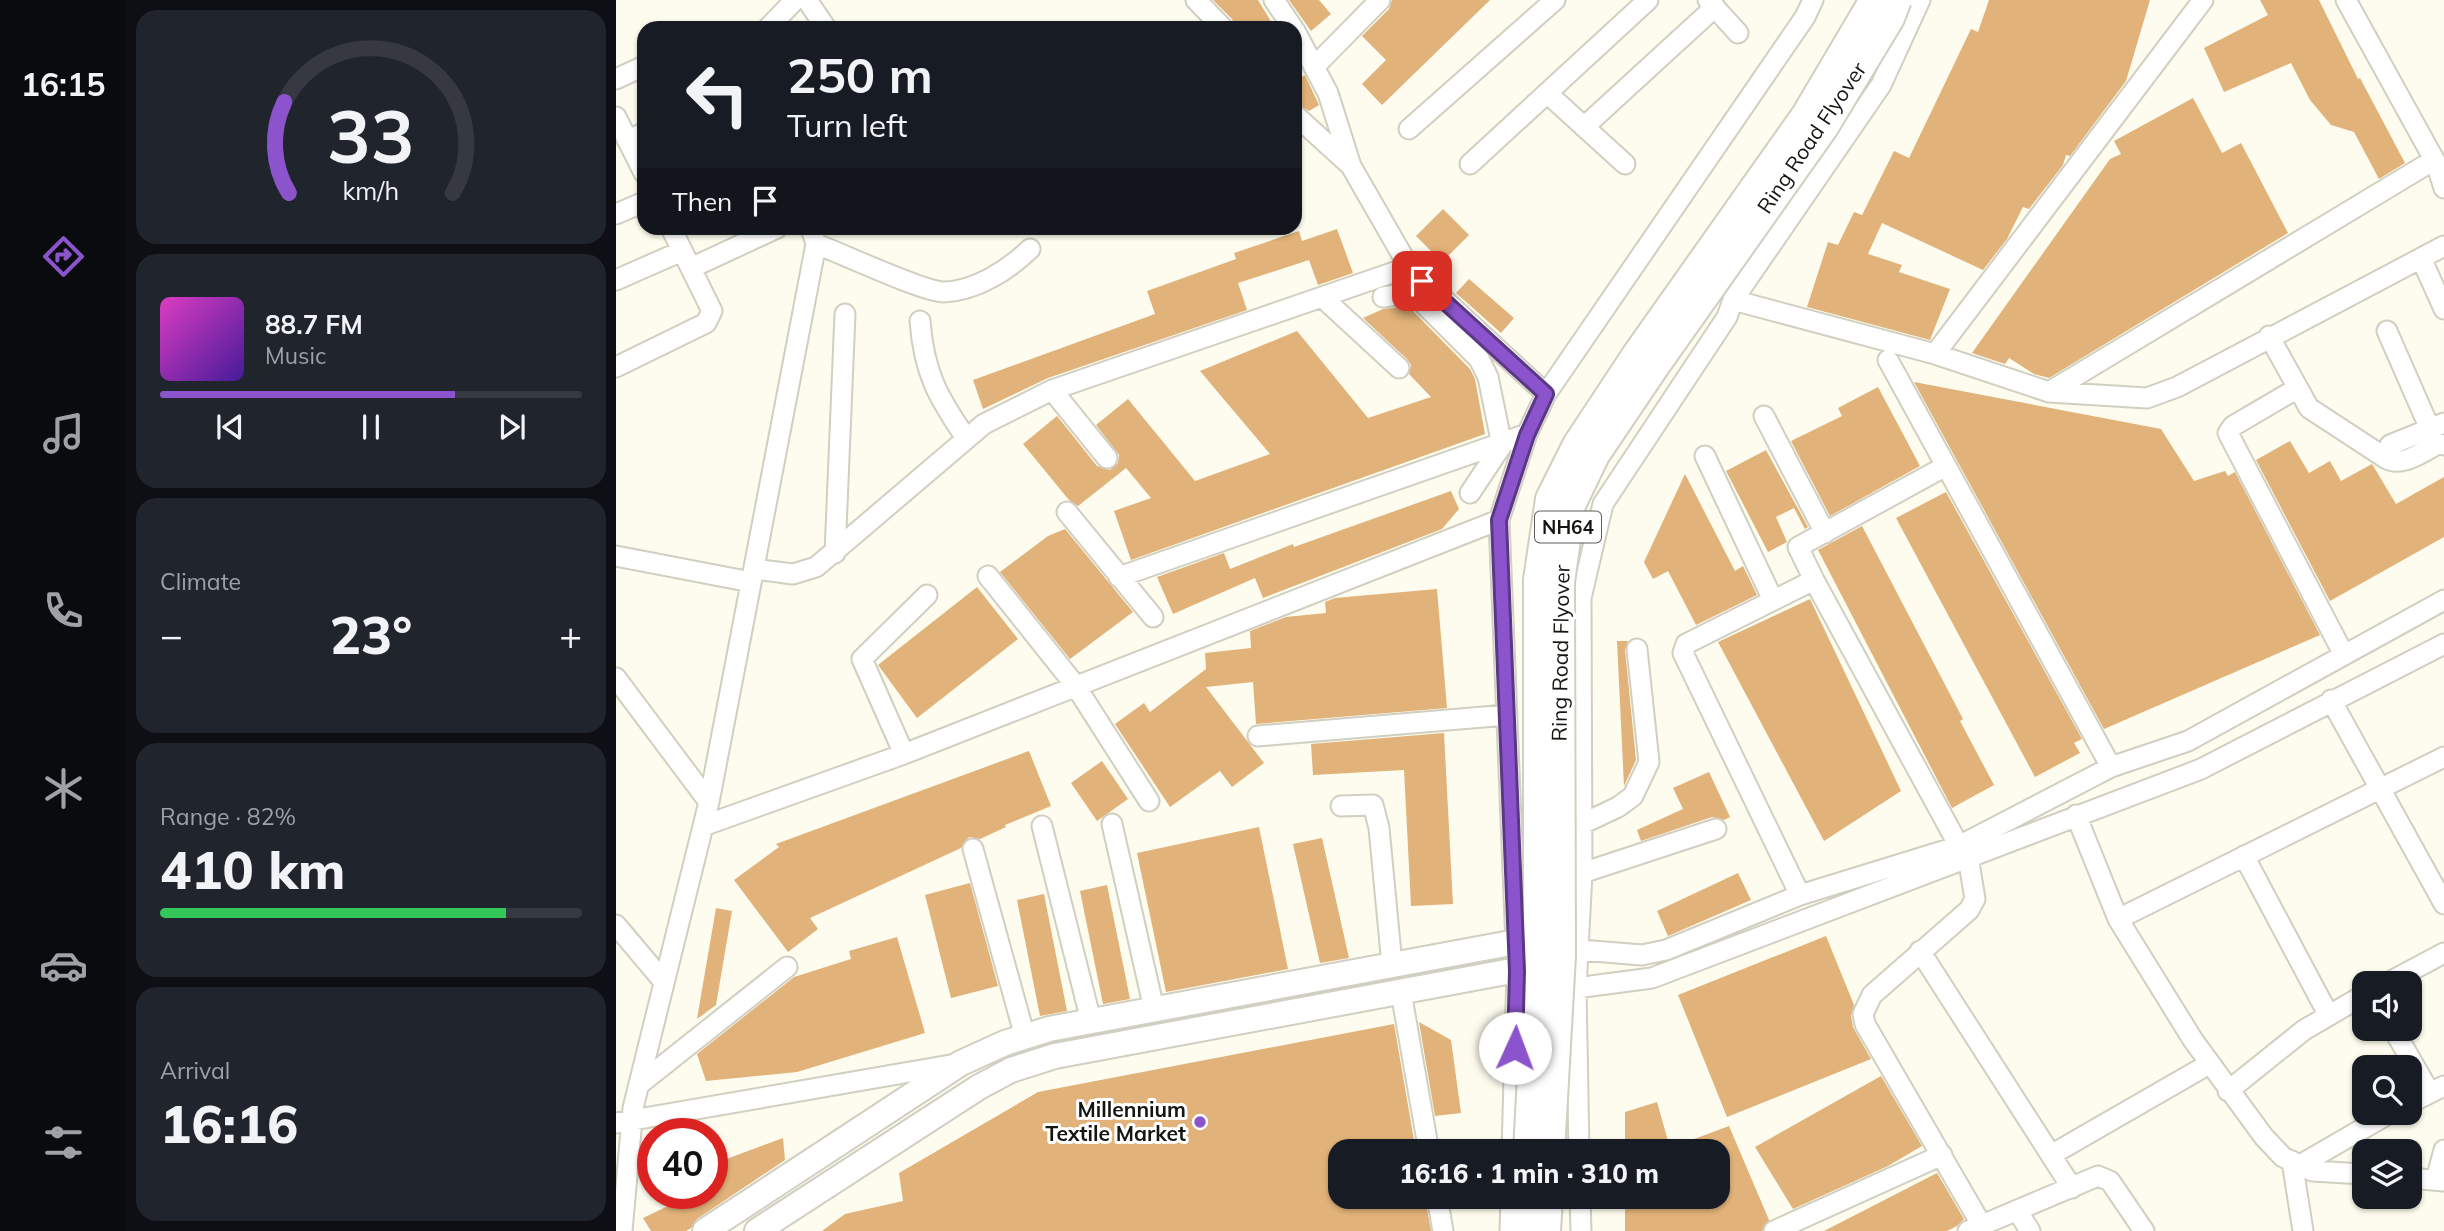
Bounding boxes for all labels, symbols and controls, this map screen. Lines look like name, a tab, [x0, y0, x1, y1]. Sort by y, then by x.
text: 250 m	[787, 44, 933, 105]
icon: left	[672, 49, 763, 140]
street label: Ring Road Flyover	[1751, 57, 1872, 218]
text: 16:15	[21, 64, 105, 104]
text: 33	[327, 90, 415, 181]
text: Turn left	[787, 105, 907, 145]
text: km/h	[343, 175, 399, 206]
icon: arrive	[746, 182, 784, 220]
text: Then	[672, 185, 732, 218]
icon: directions	[39, 232, 88, 281]
pin	[1392, 251, 1452, 311]
icon: arrive	[1403, 262, 1441, 300]
text: 88.7 FM	[265, 308, 363, 341]
text: Music	[265, 341, 326, 370]
icon: previous	[211, 408, 249, 446]
icon: pause	[352, 408, 390, 446]
icon: next	[493, 408, 531, 446]
icon: music	[39, 409, 88, 458]
road number: NH64	[1535, 512, 1601, 542]
street label: Ring Road Flyover	[1545, 564, 1575, 742]
text: Climate	[160, 567, 241, 596]
icon: phone	[39, 586, 88, 635]
text: 23°	[330, 602, 412, 667]
text: −	[160, 611, 183, 659]
text: +	[559, 611, 582, 659]
icon: climate	[39, 764, 88, 813]
text: Range · 82%	[160, 802, 296, 831]
text: 410 km	[160, 837, 345, 902]
icon: car	[39, 941, 88, 990]
map controls	[2352, 971, 2422, 1209]
button: sound	[2352, 971, 2422, 1041]
position arrow	[1478, 1011, 1552, 1085]
button: search	[2352, 1055, 2422, 1125]
text: Arrival	[160, 1056, 230, 1085]
text: 16:16	[160, 1091, 298, 1156]
place label: Millennium Textile Market	[1045, 1096, 1186, 1146]
marker: Millennium Textile Market	[1192, 1114, 1208, 1130]
icon: filters	[39, 1118, 88, 1167]
speed limit sign: 40	[637, 1118, 728, 1209]
button: layers	[2352, 1139, 2422, 1209]
text: 16:16 · 1 min · 310 m	[1399, 1157, 1659, 1190]

